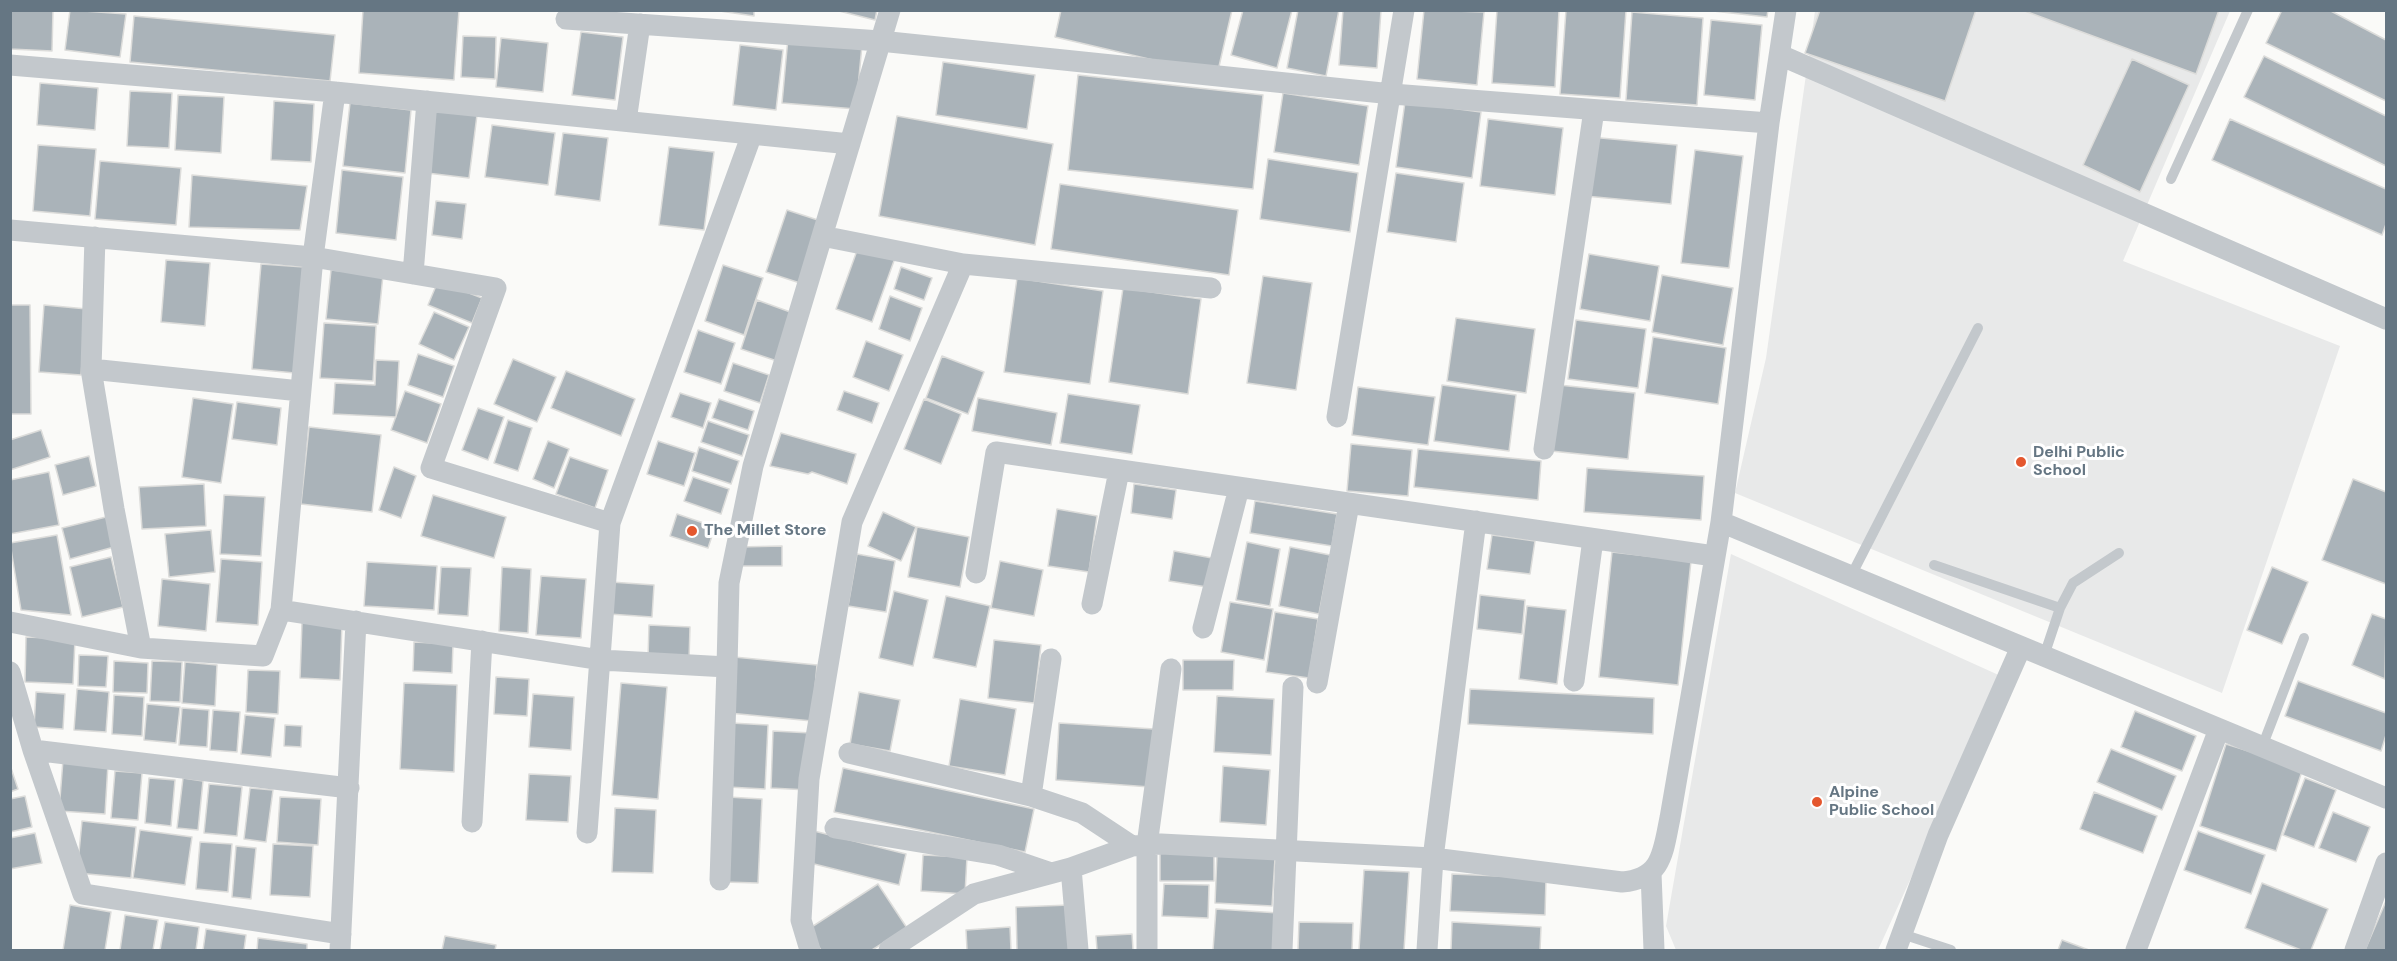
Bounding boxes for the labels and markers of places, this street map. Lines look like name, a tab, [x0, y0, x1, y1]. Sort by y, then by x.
place label: Delhi Public School	[2033, 443, 2125, 481]
marker: Delhi Public School	[2014, 455, 2028, 469]
place label: The Millet Store	[704, 521, 826, 541]
marker: The Millet Store	[685, 524, 699, 538]
place label: Alpine Public School	[1829, 783, 1934, 821]
marker: Alpine Public School	[1810, 795, 1824, 809]

